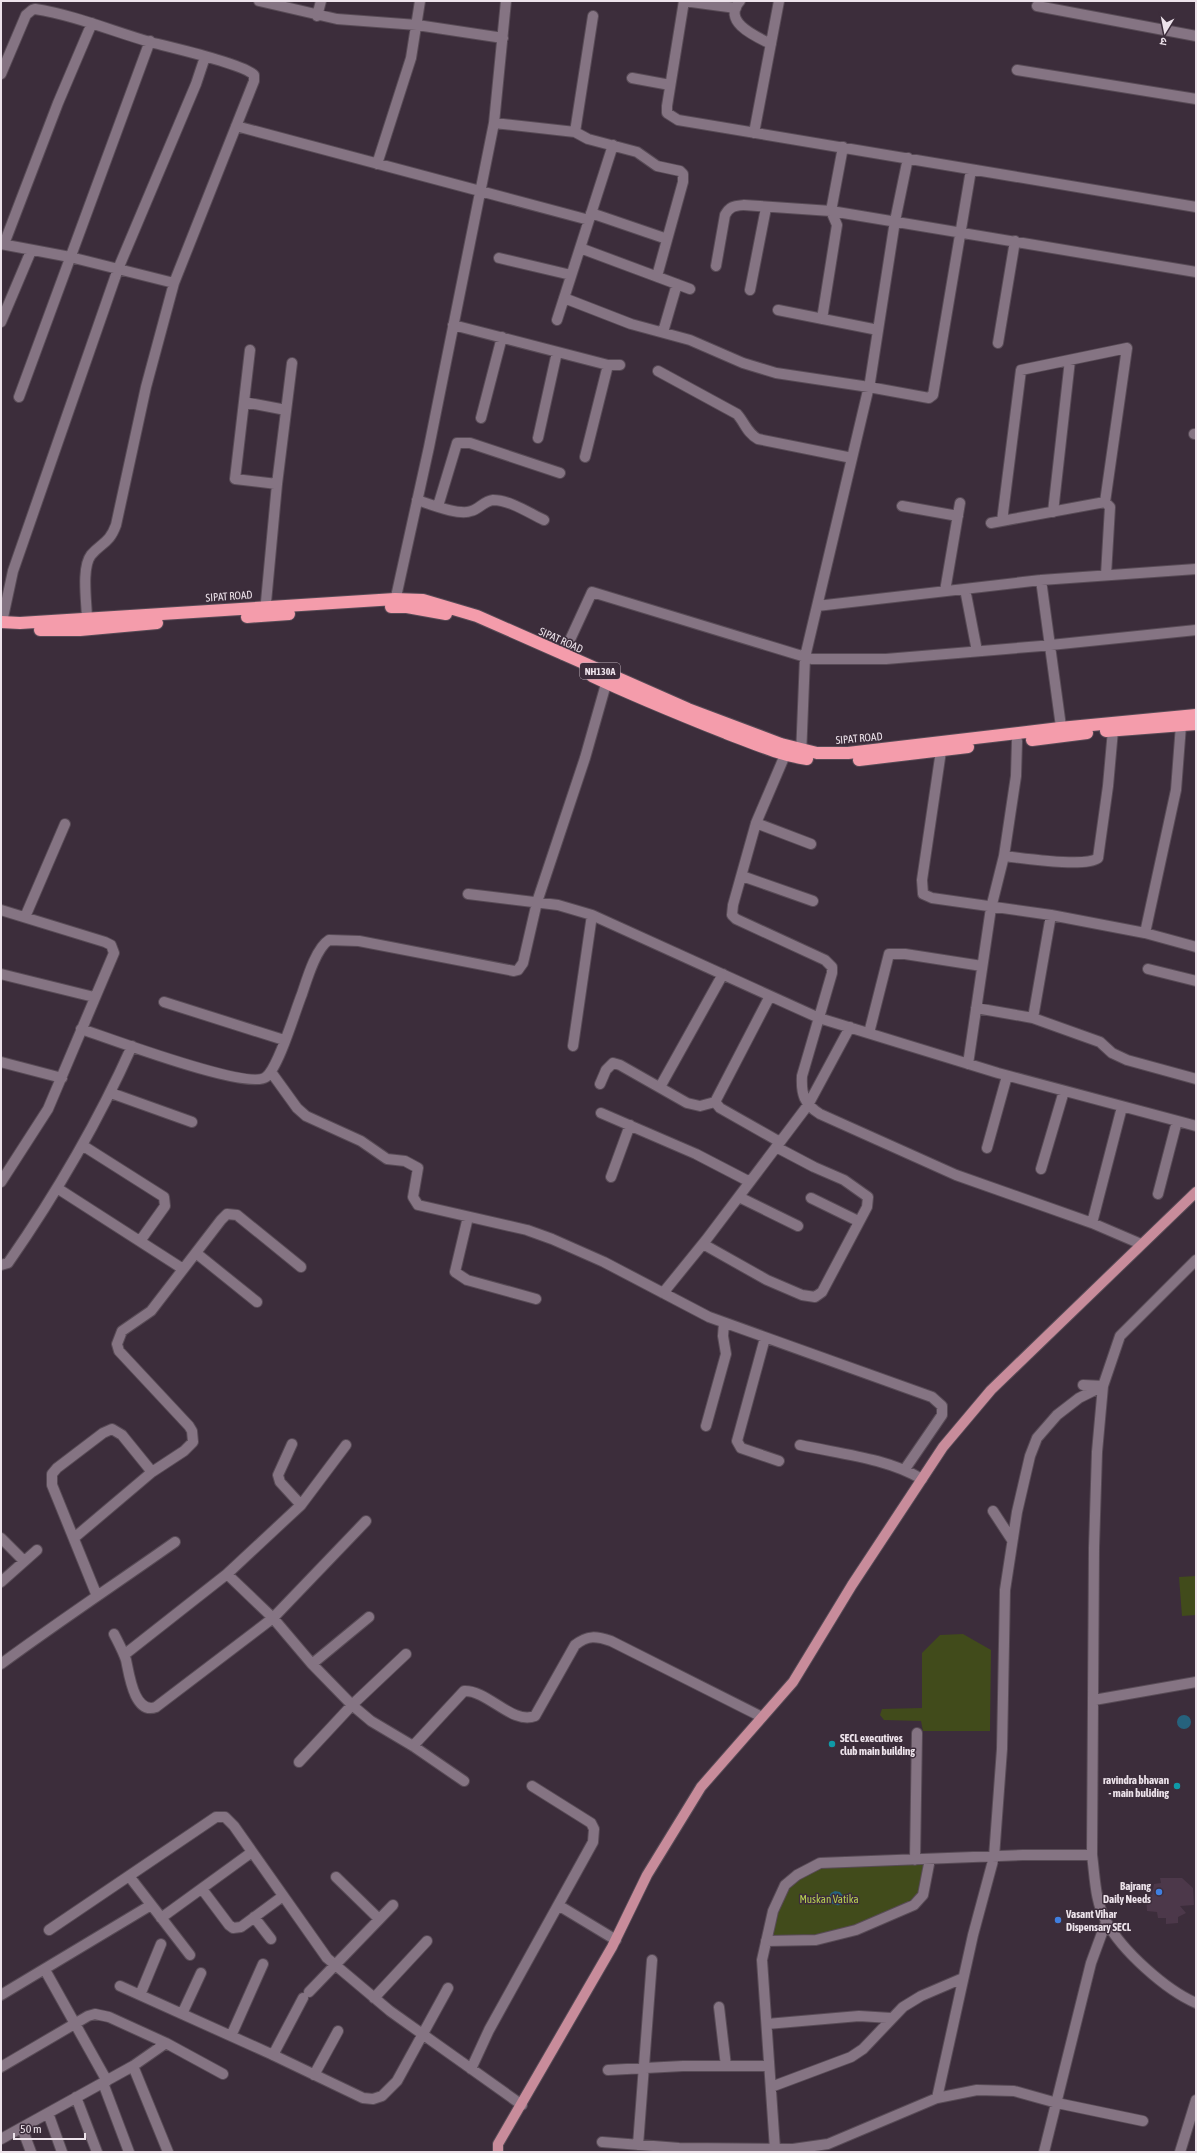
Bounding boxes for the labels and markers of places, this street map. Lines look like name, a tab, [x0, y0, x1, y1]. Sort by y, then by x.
place label: SECL executives club main building	[840, 1732, 915, 1757]
marker: SECL executives club main building	[827, 1739, 837, 1749]
place label: ravindra bhavan - main buliding	[1103, 1774, 1169, 1799]
marker: ravindra bhavan - main buliding	[1172, 1781, 1182, 1791]
place label: Bajrang Daily Needs	[1103, 1880, 1151, 1905]
marker: Bajrang Daily Needs	[1154, 1887, 1164, 1897]
place label: Vasant Vihar Dispensary SECL	[1065, 1908, 1132, 1933]
marker: Vasant Vihar Dispensary SECL	[1053, 1915, 1063, 1925]

